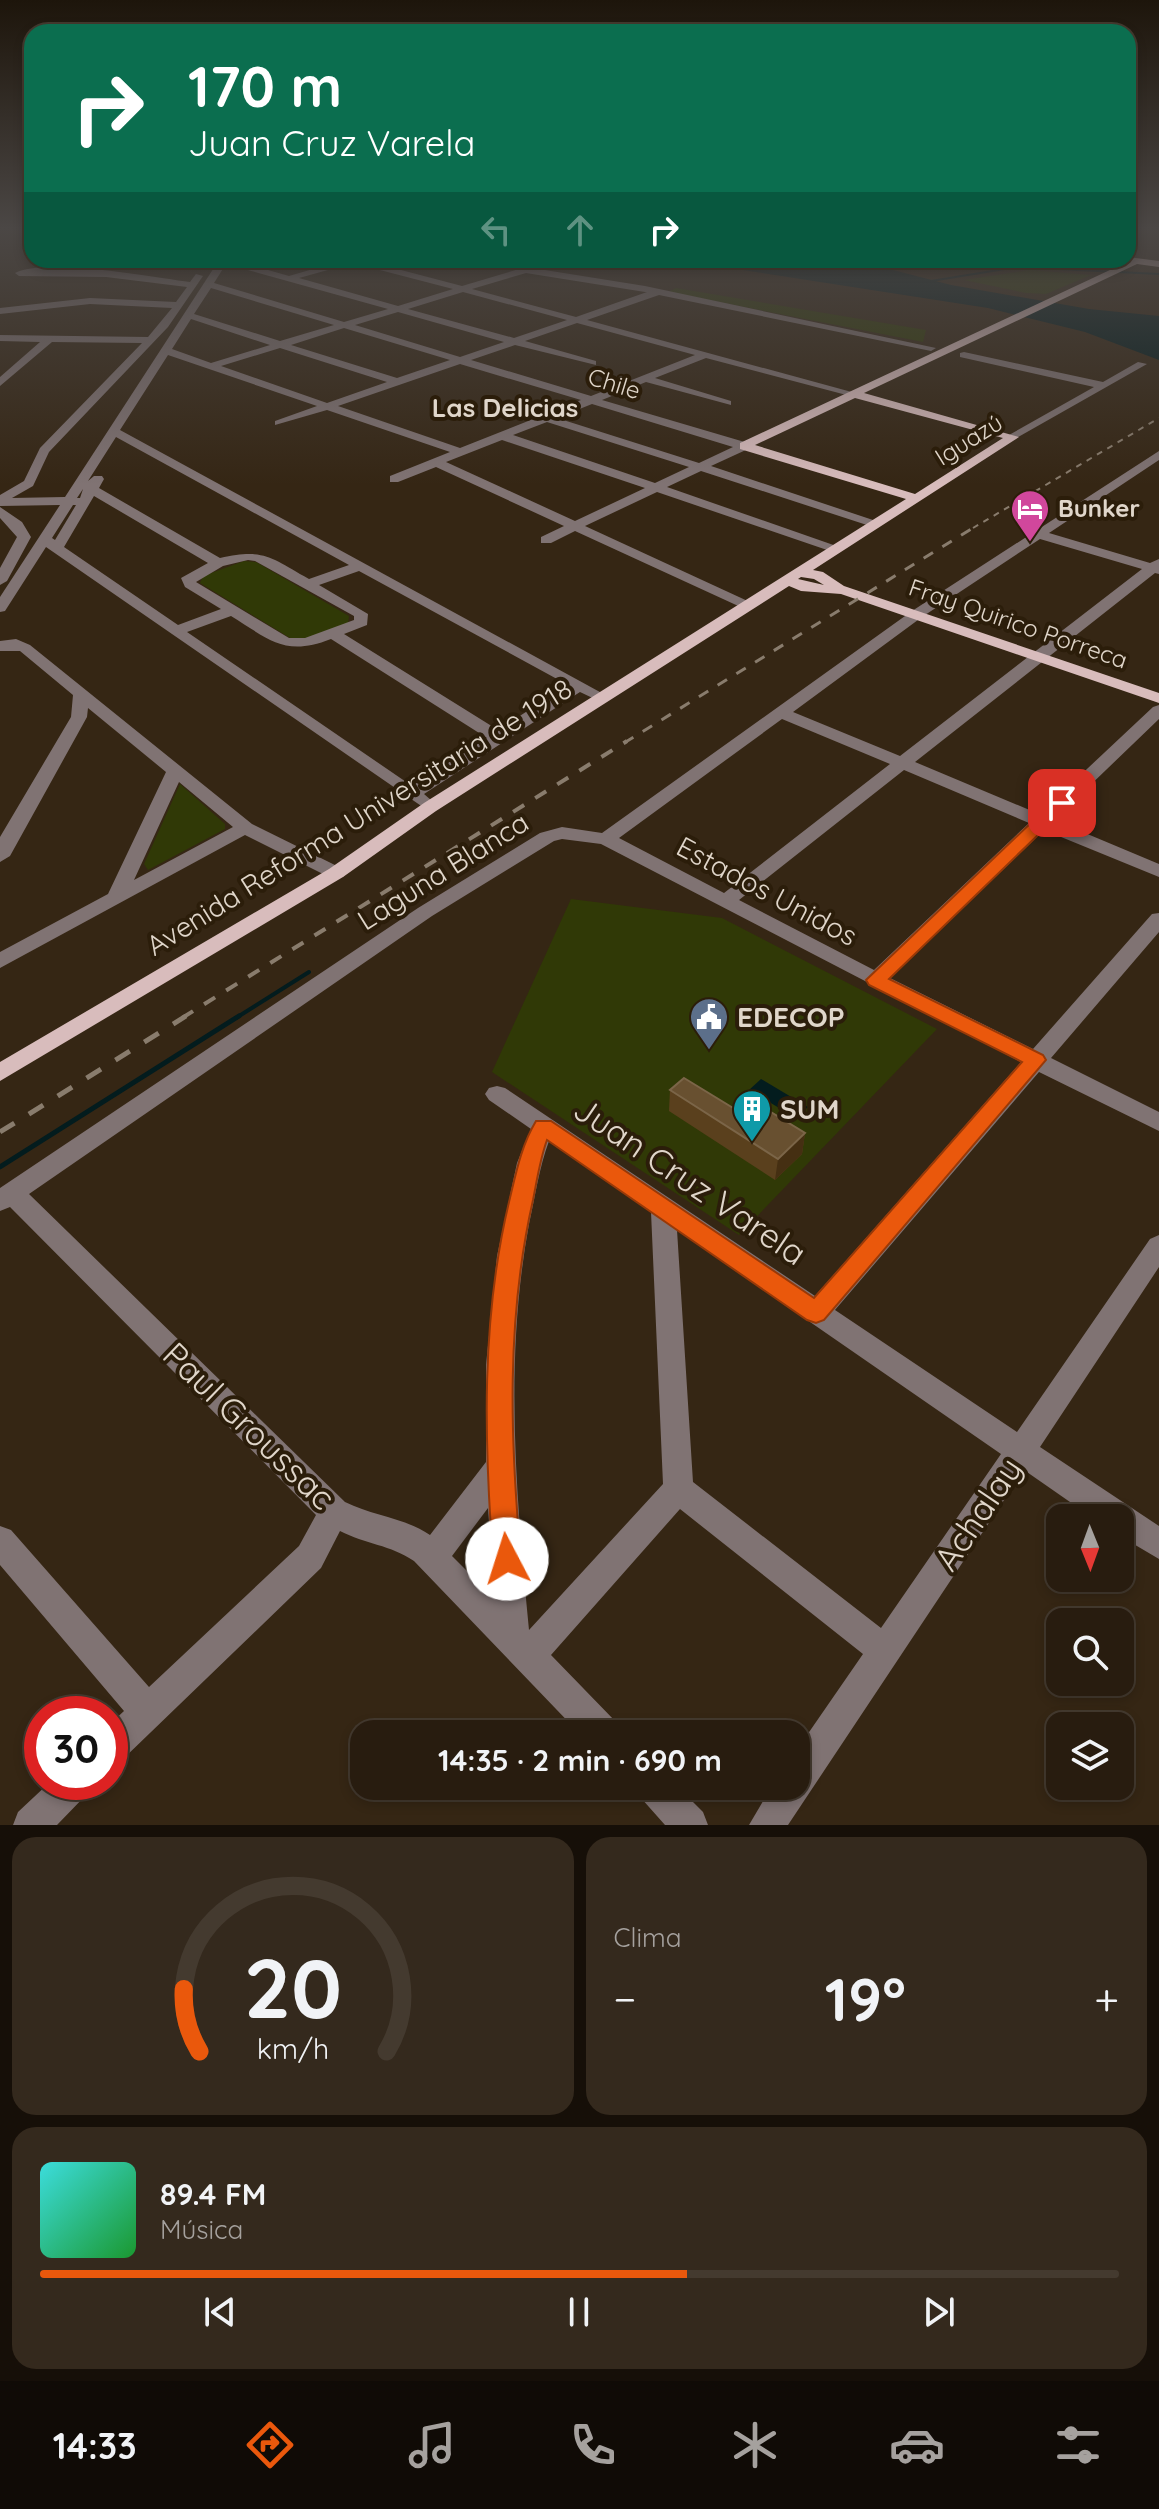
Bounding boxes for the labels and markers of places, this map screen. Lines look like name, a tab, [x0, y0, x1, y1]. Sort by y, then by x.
hotel icon: Bunker	[1009, 488, 1051, 543]
place label: Bunker	[1058, 493, 1140, 523]
pin	[1028, 769, 1096, 837]
public building icon: EDECOP	[688, 996, 730, 1051]
place label: EDECOP	[737, 999, 845, 1034]
building icon: SUM	[731, 1088, 773, 1143]
place label: SUM	[780, 1091, 839, 1126]

